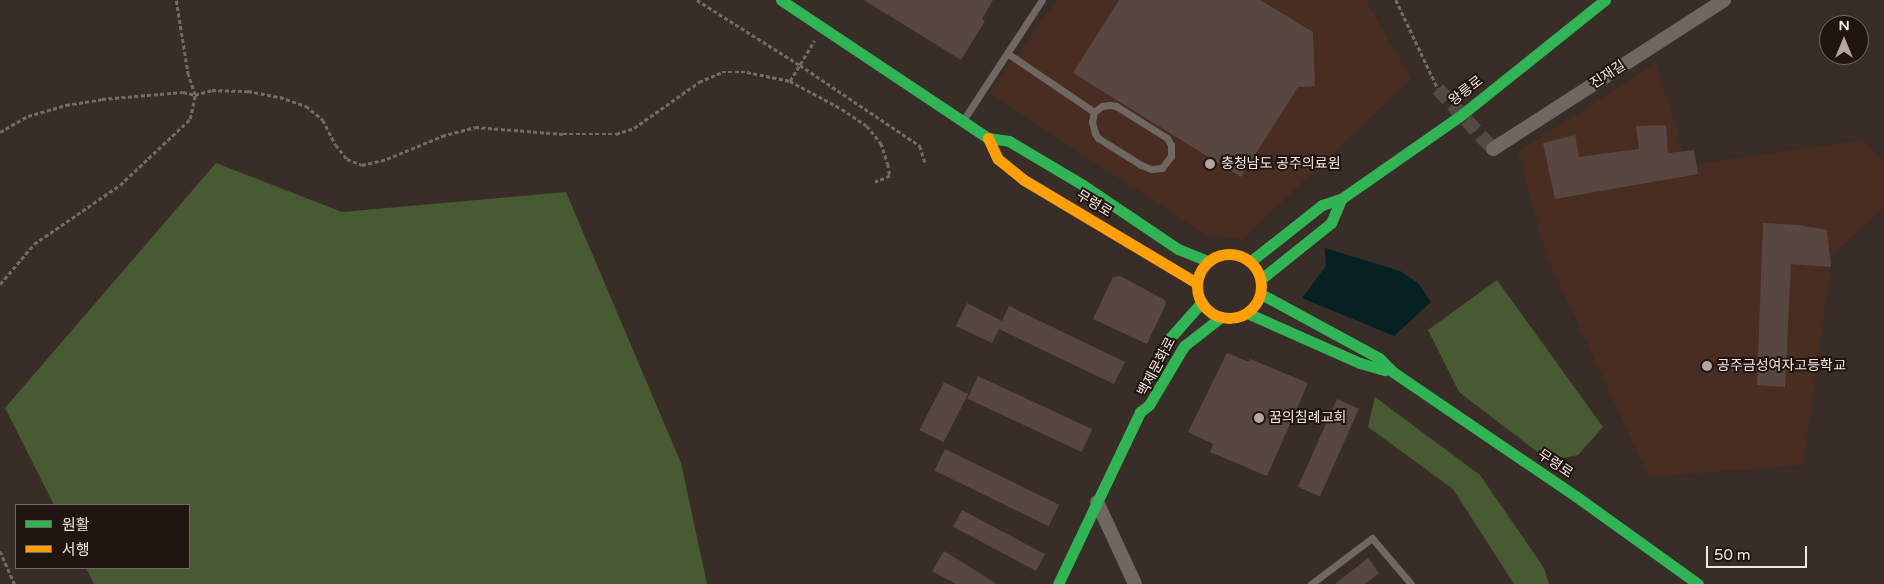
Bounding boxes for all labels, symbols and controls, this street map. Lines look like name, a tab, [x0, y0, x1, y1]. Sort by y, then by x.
north arrow	[1819, 15, 1869, 65]
text: N	[1838, 17, 1850, 34]
street label: 진재길	[1587, 57, 1629, 93]
street label: 왕릉로	[1446, 72, 1486, 110]
place label: 충청남도 공주의료원	[1221, 156, 1341, 172]
marker: 충청남도 공주의료원	[1203, 157, 1217, 171]
street label: 무령로	[1073, 187, 1115, 221]
street label: 백제문화로	[1134, 335, 1180, 399]
place label: 공주금성여자고등학교	[1717, 358, 1846, 374]
marker: 공주금성여자고등학교	[1701, 360, 1713, 372]
place label: 꿈의침례교회	[1269, 410, 1346, 426]
marker: 꿈의침례교회	[1253, 412, 1265, 424]
street label: 무령로	[1534, 446, 1576, 482]
legend	[15, 504, 190, 569]
text: 원활	[62, 516, 90, 534]
scale bar	[1709, 536, 1810, 568]
text: 서행	[62, 541, 90, 559]
text: 50 m	[1714, 546, 1751, 564]

